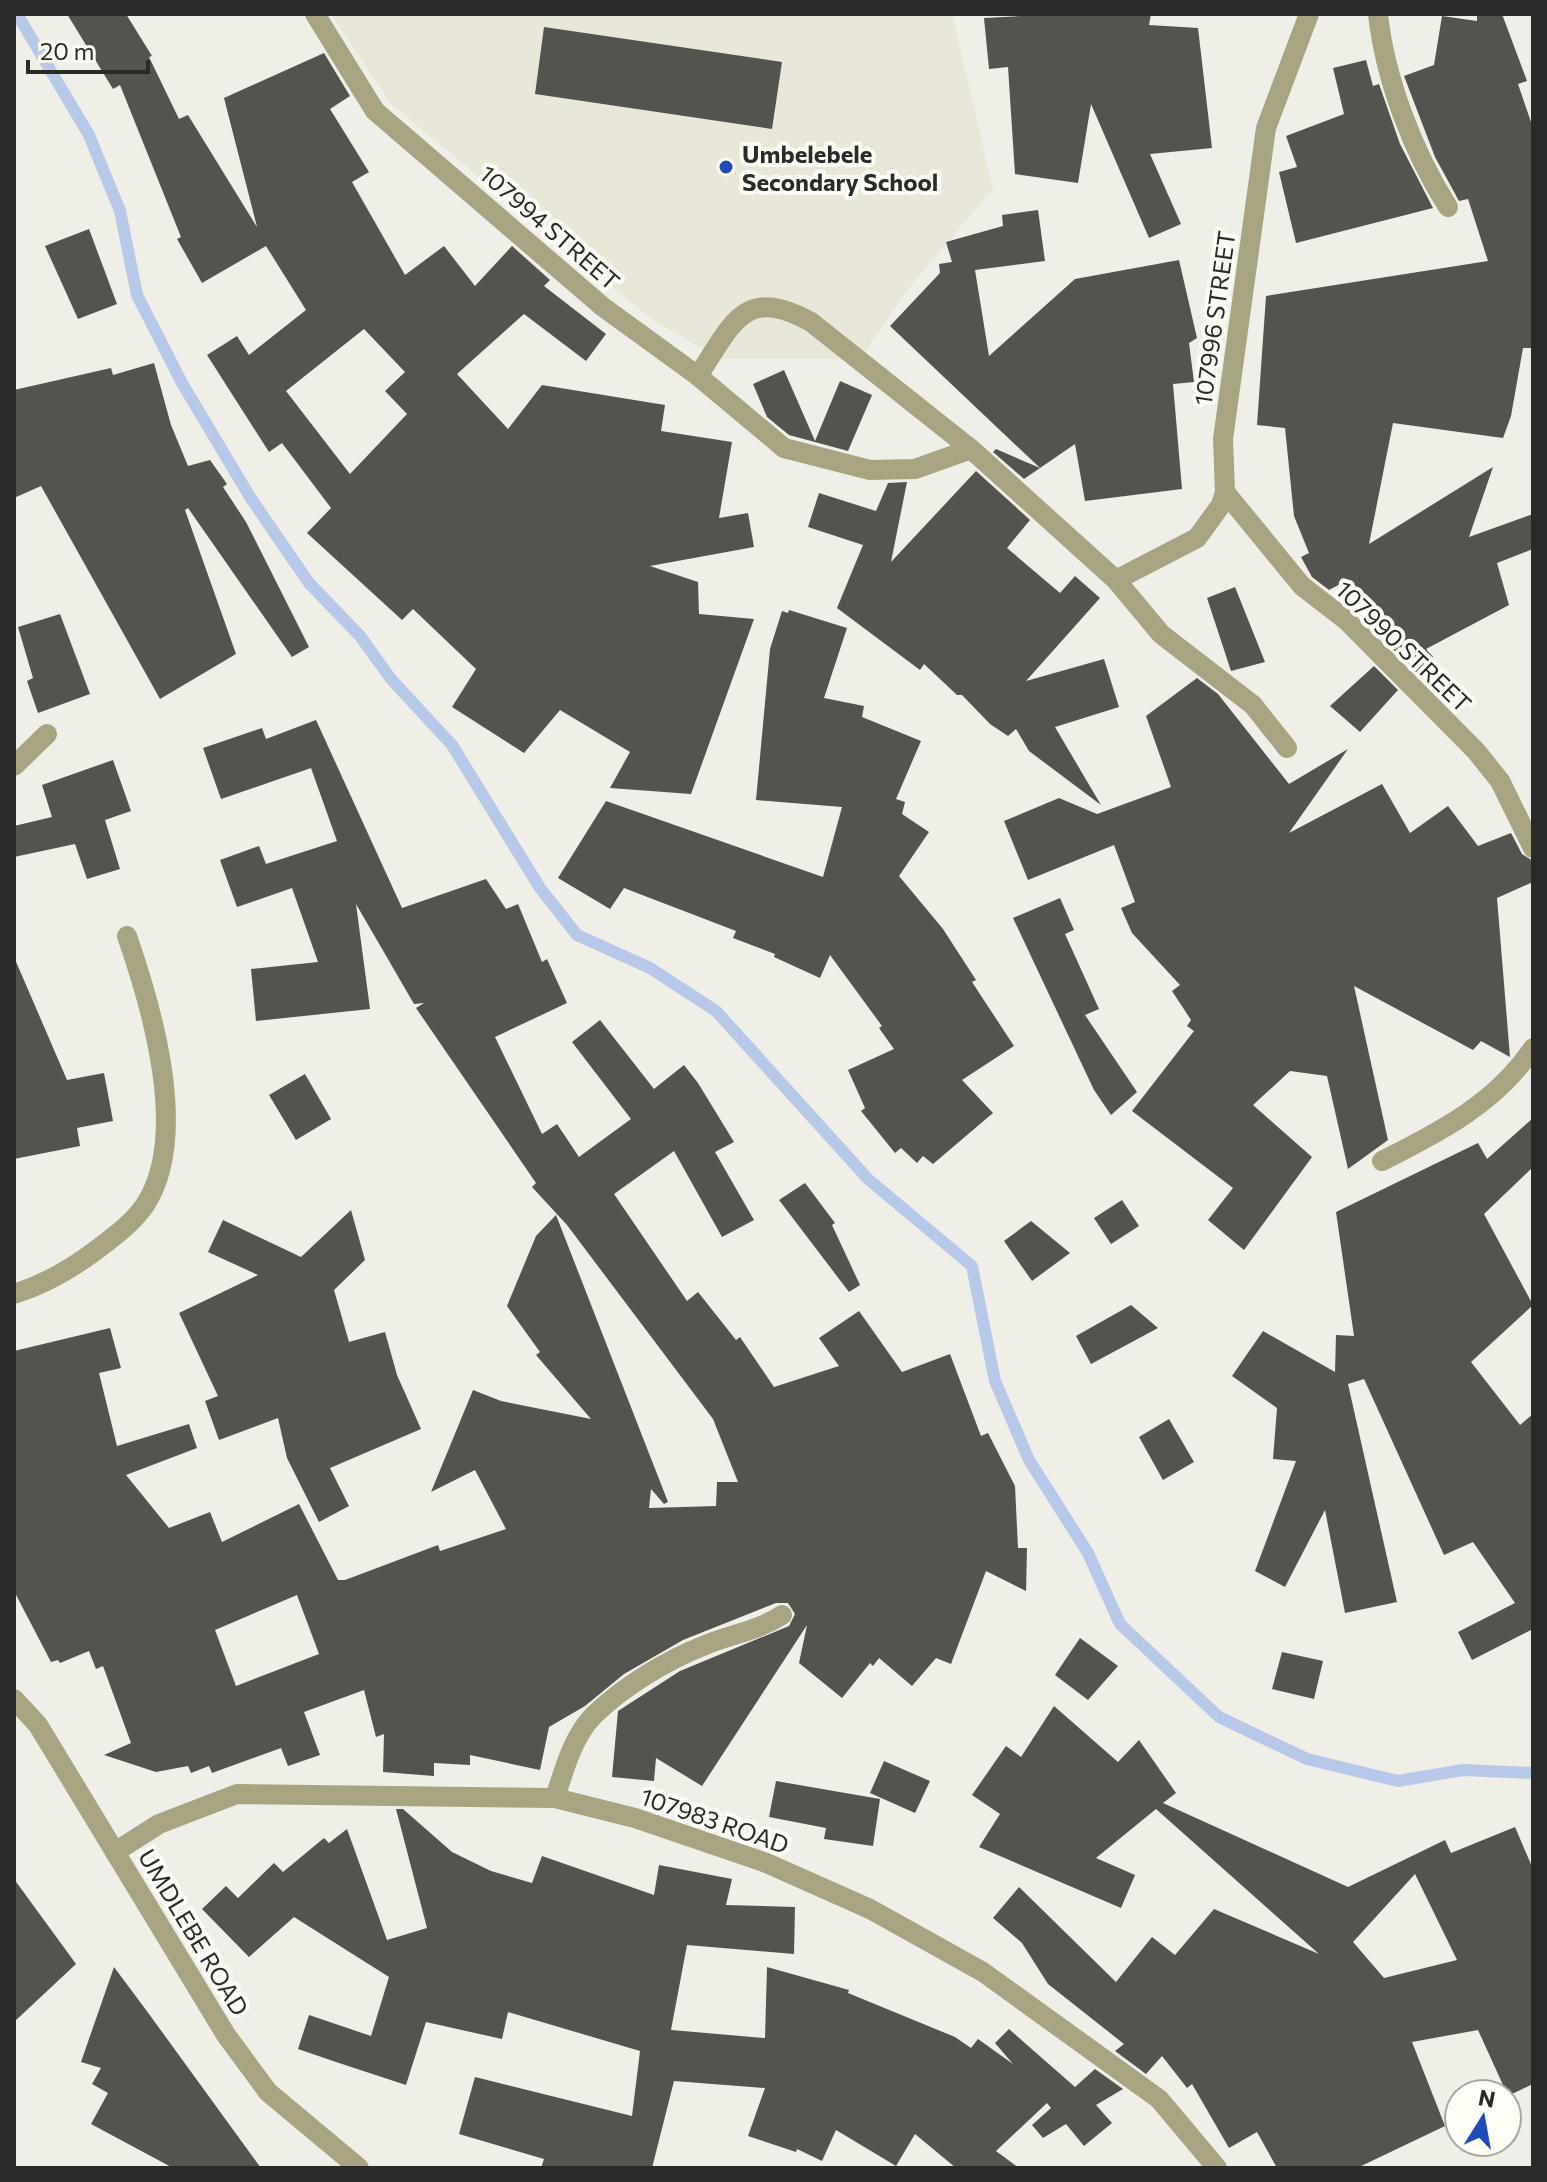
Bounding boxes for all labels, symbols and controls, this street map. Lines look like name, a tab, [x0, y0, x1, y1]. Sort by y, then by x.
scale bar	[28, 24, 148, 74]
text: 20 m	[40, 36, 94, 65]
place label: Umbelebele Secondary School	[742, 139, 938, 196]
street label: 107994 STREET	[474, 158, 626, 296]
marker: Umbelebele Secondary School	[717, 158, 735, 176]
street label: 107996 STREET	[1187, 229, 1241, 407]
street label: 107990 STREET	[1330, 574, 1478, 718]
street label: 107983 ROAD	[637, 1781, 793, 1859]
street label: UMDLEBE ROAD	[133, 1843, 255, 2021]
north arrow	[1443, 2078, 1523, 2158]
text: N	[1476, 2083, 1498, 2113]

